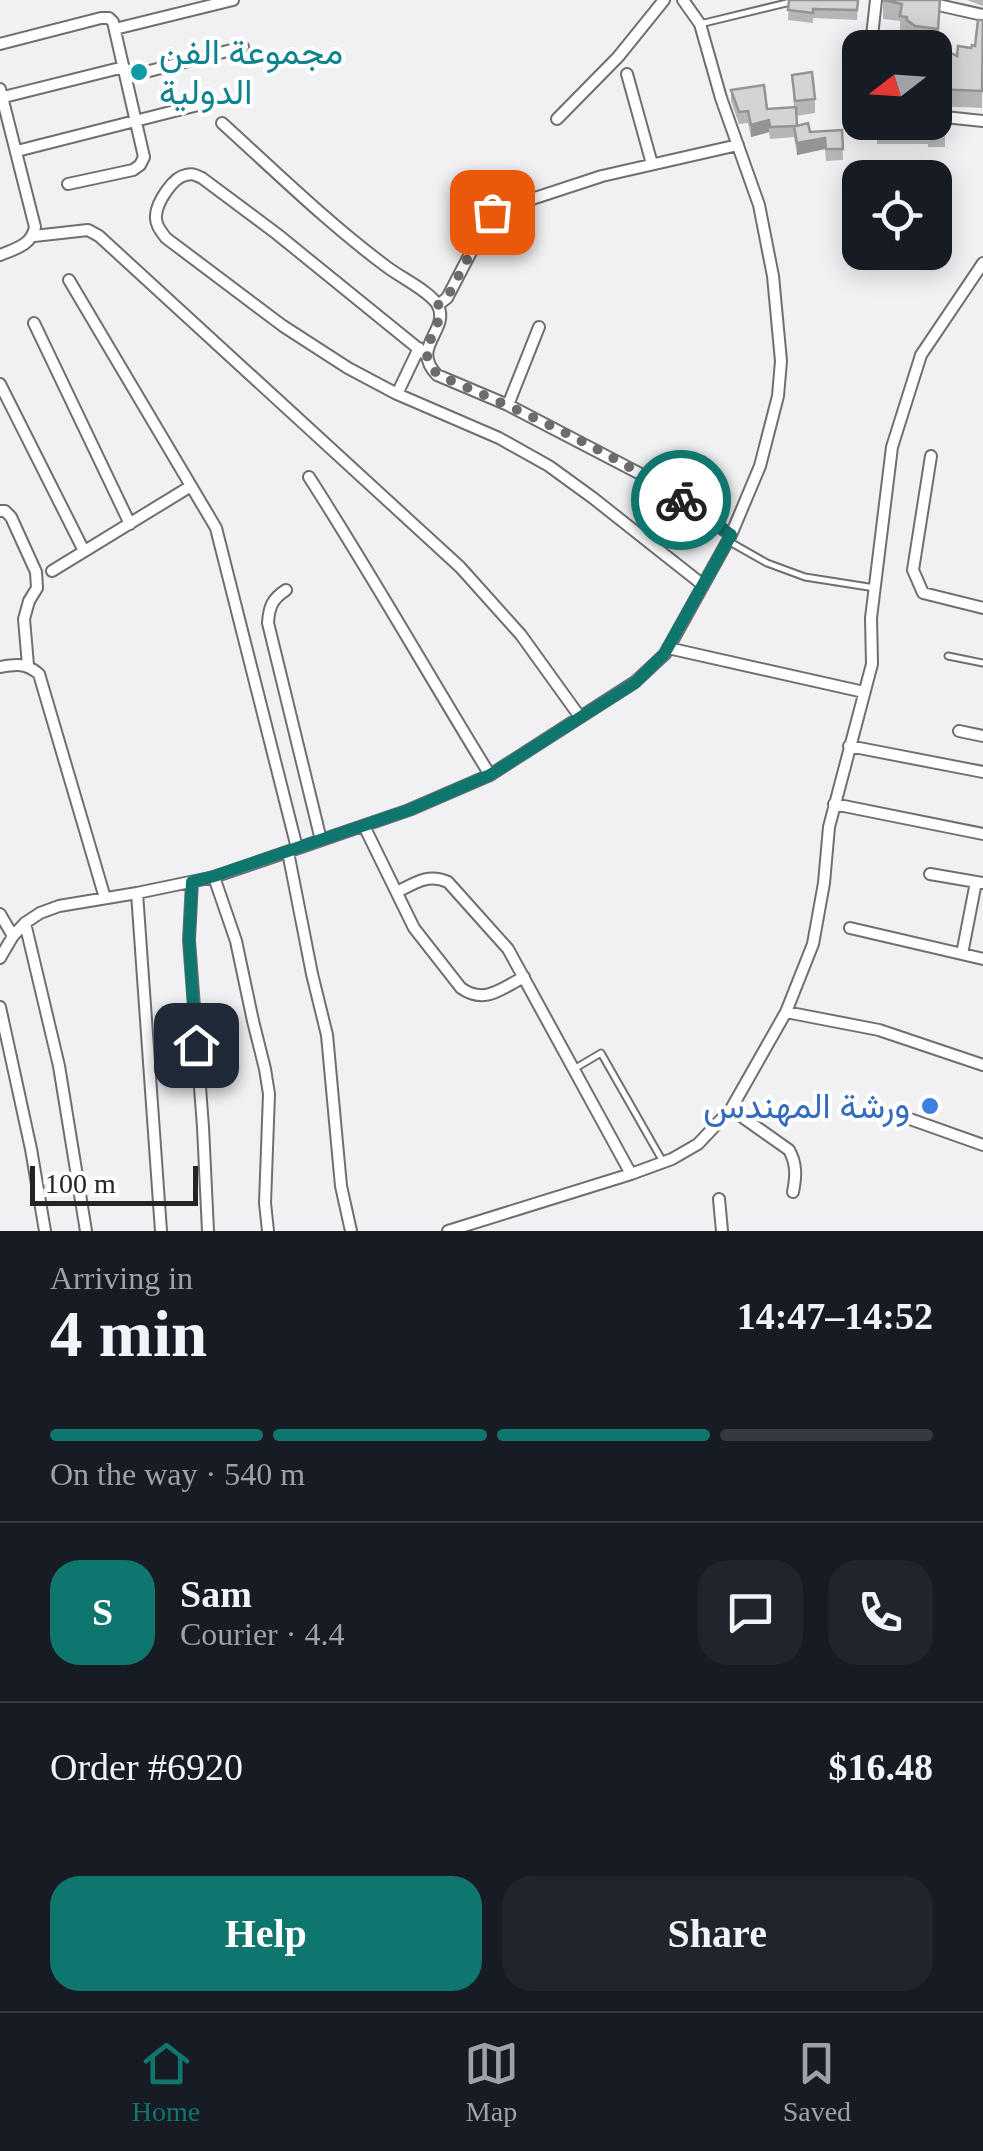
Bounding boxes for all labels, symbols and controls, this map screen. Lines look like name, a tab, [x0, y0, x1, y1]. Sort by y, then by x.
north arrow	[842, 30, 952, 140]
map controls	[842, 30, 952, 270]
place label: مجموعة الفن الدولية	[159, 33, 343, 114]
marker: مجموعة الفن الدولية	[128, 61, 150, 83]
button: locate	[842, 160, 952, 270]
pin	[450, 170, 535, 255]
icon: bag	[465, 185, 520, 240]
courier	[631, 450, 731, 550]
icon: bike	[654, 473, 709, 528]
pin	[154, 1003, 239, 1088]
icon: home	[169, 1018, 224, 1073]
place label: ورشة المهندس	[703, 1087, 910, 1128]
marker: ورشة المهندس	[919, 1095, 941, 1117]
scale bar	[30, 1161, 198, 1206]
text: 100 m	[45, 1168, 116, 1199]
text: Arriving in	[50, 1260, 193, 1296]
text: 14:47–14:52	[737, 1295, 933, 1337]
text: 4 min	[50, 1298, 207, 1370]
text: On the way · 540 m	[50, 1456, 305, 1492]
button: chat	[698, 1560, 803, 1665]
button: phone	[828, 1560, 933, 1665]
text: Sam	[180, 1573, 252, 1615]
text: S	[92, 1591, 113, 1633]
text: Courier · 4.4	[180, 1616, 344, 1652]
text: Order #6920	[50, 1746, 243, 1788]
text: $16.48	[829, 1746, 933, 1788]
button: Help	[50, 1876, 482, 1991]
button: Share	[502, 1876, 933, 1991]
tab: Home	[132, 2036, 200, 2128]
tab: Map	[464, 2036, 519, 2128]
tab: Saved	[783, 2036, 851, 2128]

